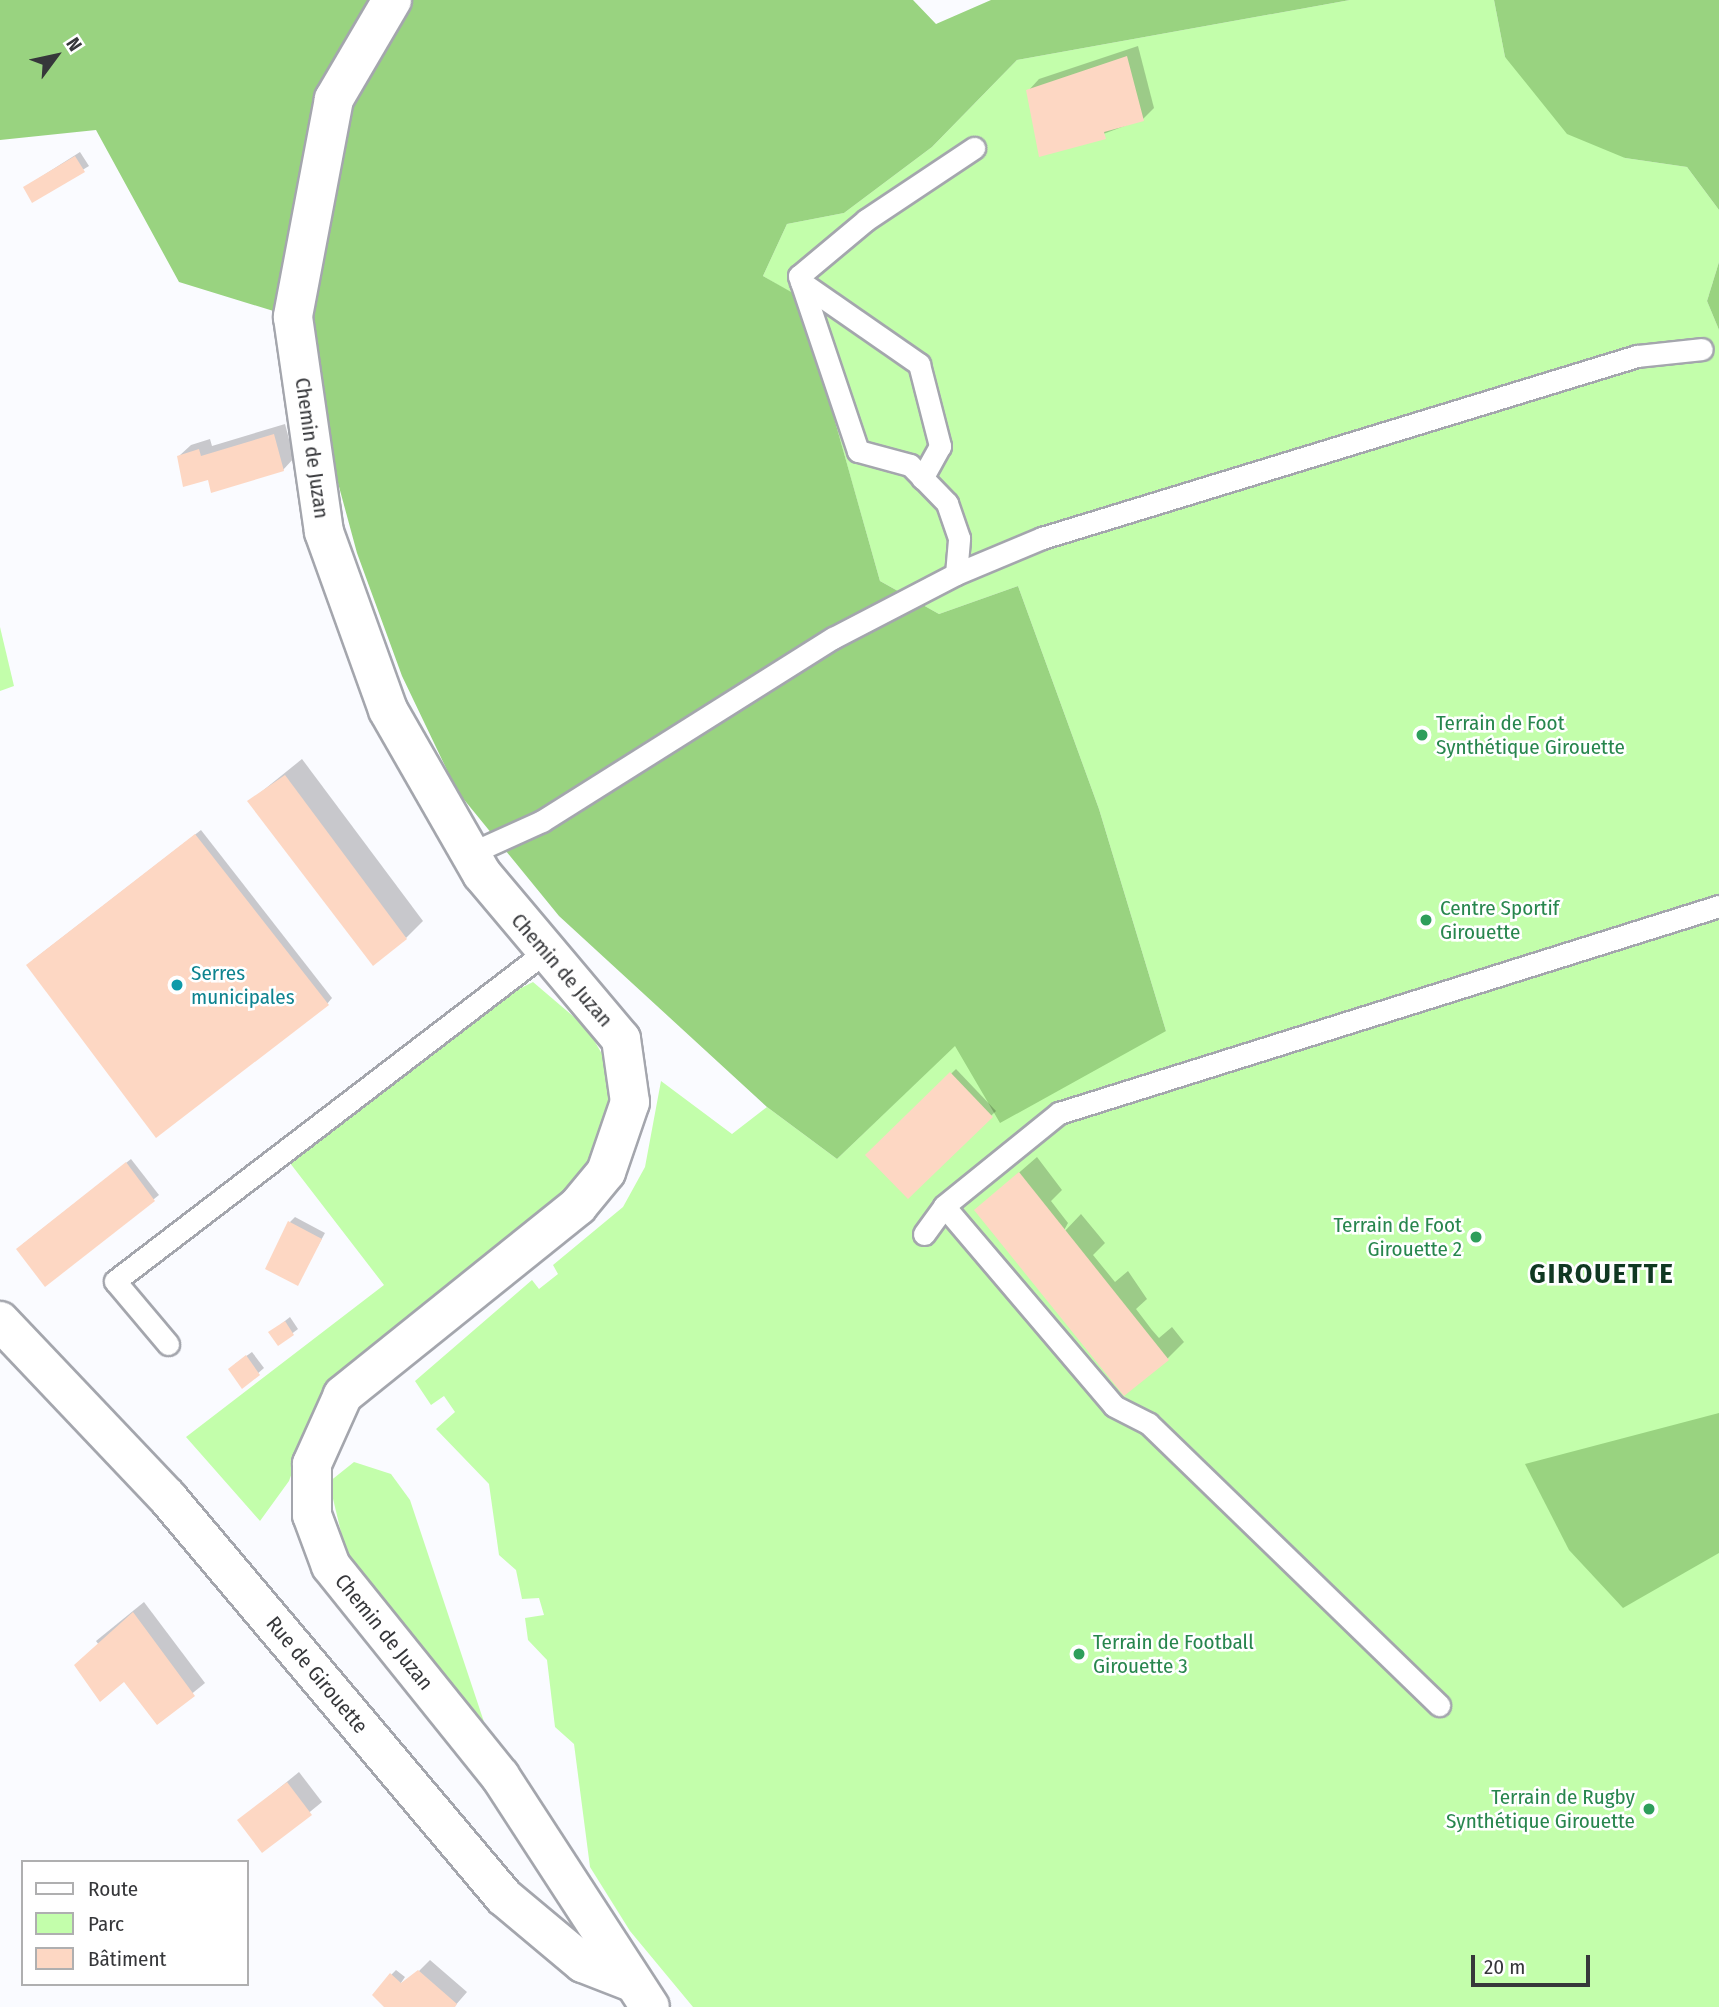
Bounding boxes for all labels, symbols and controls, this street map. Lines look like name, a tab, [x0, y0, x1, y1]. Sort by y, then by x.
north arrow	[21, 21, 91, 91]
text: N	[61, 33, 87, 55]
street label: Chemin de Juzan	[290, 376, 334, 520]
place label: Terrain de Foot Synthétique Girouette	[1436, 710, 1625, 760]
marker: Terrain de Foot Synthétique Girouette	[1414, 727, 1430, 743]
place label: Centre Sportif Girouette	[1440, 895, 1559, 945]
street label: Chemin de Juzan	[506, 908, 618, 1032]
marker: Centre Sportif Girouette	[1418, 912, 1434, 928]
place label: Serres municipales	[191, 960, 295, 1010]
marker: Serres municipales	[169, 977, 185, 993]
place label: Terrain de Foot Girouette 2	[1333, 1212, 1462, 1262]
marker: Terrain de Foot Girouette 2	[1468, 1229, 1484, 1245]
district label: GIROUETTE	[1530, 1257, 1674, 1291]
street label: Chemin de Juzan	[330, 1569, 438, 1695]
street label: Rue de Girouette	[261, 1612, 373, 1738]
place label: Terrain de Football Girouette 3	[1093, 1629, 1254, 1679]
marker: Terrain de Football Girouette 3	[1071, 1646, 1087, 1662]
place label: Terrain de Rugby Synthétique Girouette	[1446, 1784, 1635, 1834]
marker: Terrain de Rugby Synthétique Girouette	[1641, 1801, 1657, 1817]
legend	[21, 1860, 248, 1986]
text: Route	[88, 1876, 138, 1902]
text: Parc	[88, 1911, 124, 1937]
scale bar	[1474, 1940, 1593, 1984]
text: Bâtiment	[88, 1946, 166, 1972]
text: 20 m	[1484, 1954, 1525, 1980]

